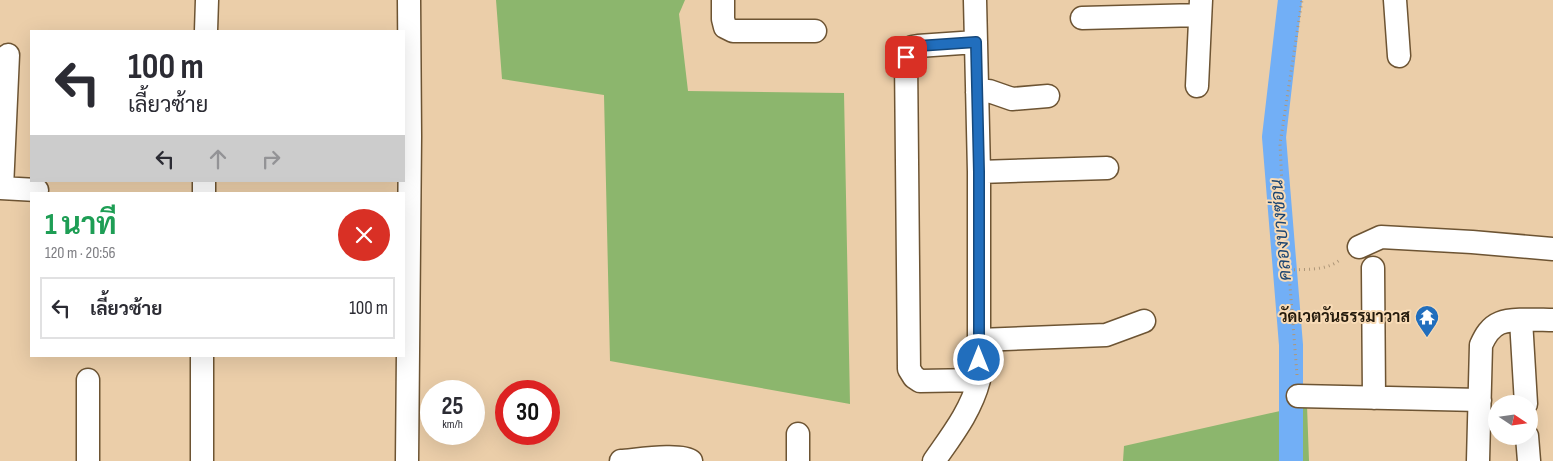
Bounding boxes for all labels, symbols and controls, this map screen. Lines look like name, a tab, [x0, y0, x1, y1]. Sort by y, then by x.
pin	[885, 36, 927, 78]
icon: arrive	[892, 43, 920, 71]
text: 100 m	[128, 46, 204, 89]
icon: left	[45, 50, 110, 115]
text: เลี้ยวซ้าย	[128, 92, 208, 119]
icon: left	[151, 145, 179, 173]
icon: ahead	[204, 145, 232, 173]
icon: right	[257, 145, 285, 173]
water label: คลองบางซ่อน	[1264, 178, 1296, 282]
text: 1 นาที	[45, 207, 117, 243]
button: close	[338, 209, 390, 261]
text: 120 m · 20:56	[45, 244, 116, 263]
icon: left	[47, 294, 75, 322]
text: 100 m	[349, 297, 388, 320]
text: เลี้ยวซ้าย	[90, 298, 162, 321]
temple icon: วัดเวตวันธรรมาวาส	[1414, 304, 1440, 338]
place label: วัดเวตวันธรรมาวาส	[1279, 306, 1410, 327]
position arrow	[952, 333, 1004, 385]
speed limit sign: 30	[495, 380, 560, 445]
text: 25	[442, 391, 463, 422]
north arrow	[1488, 395, 1538, 445]
map controls	[1488, 395, 1538, 445]
text: km/h	[442, 417, 463, 432]

